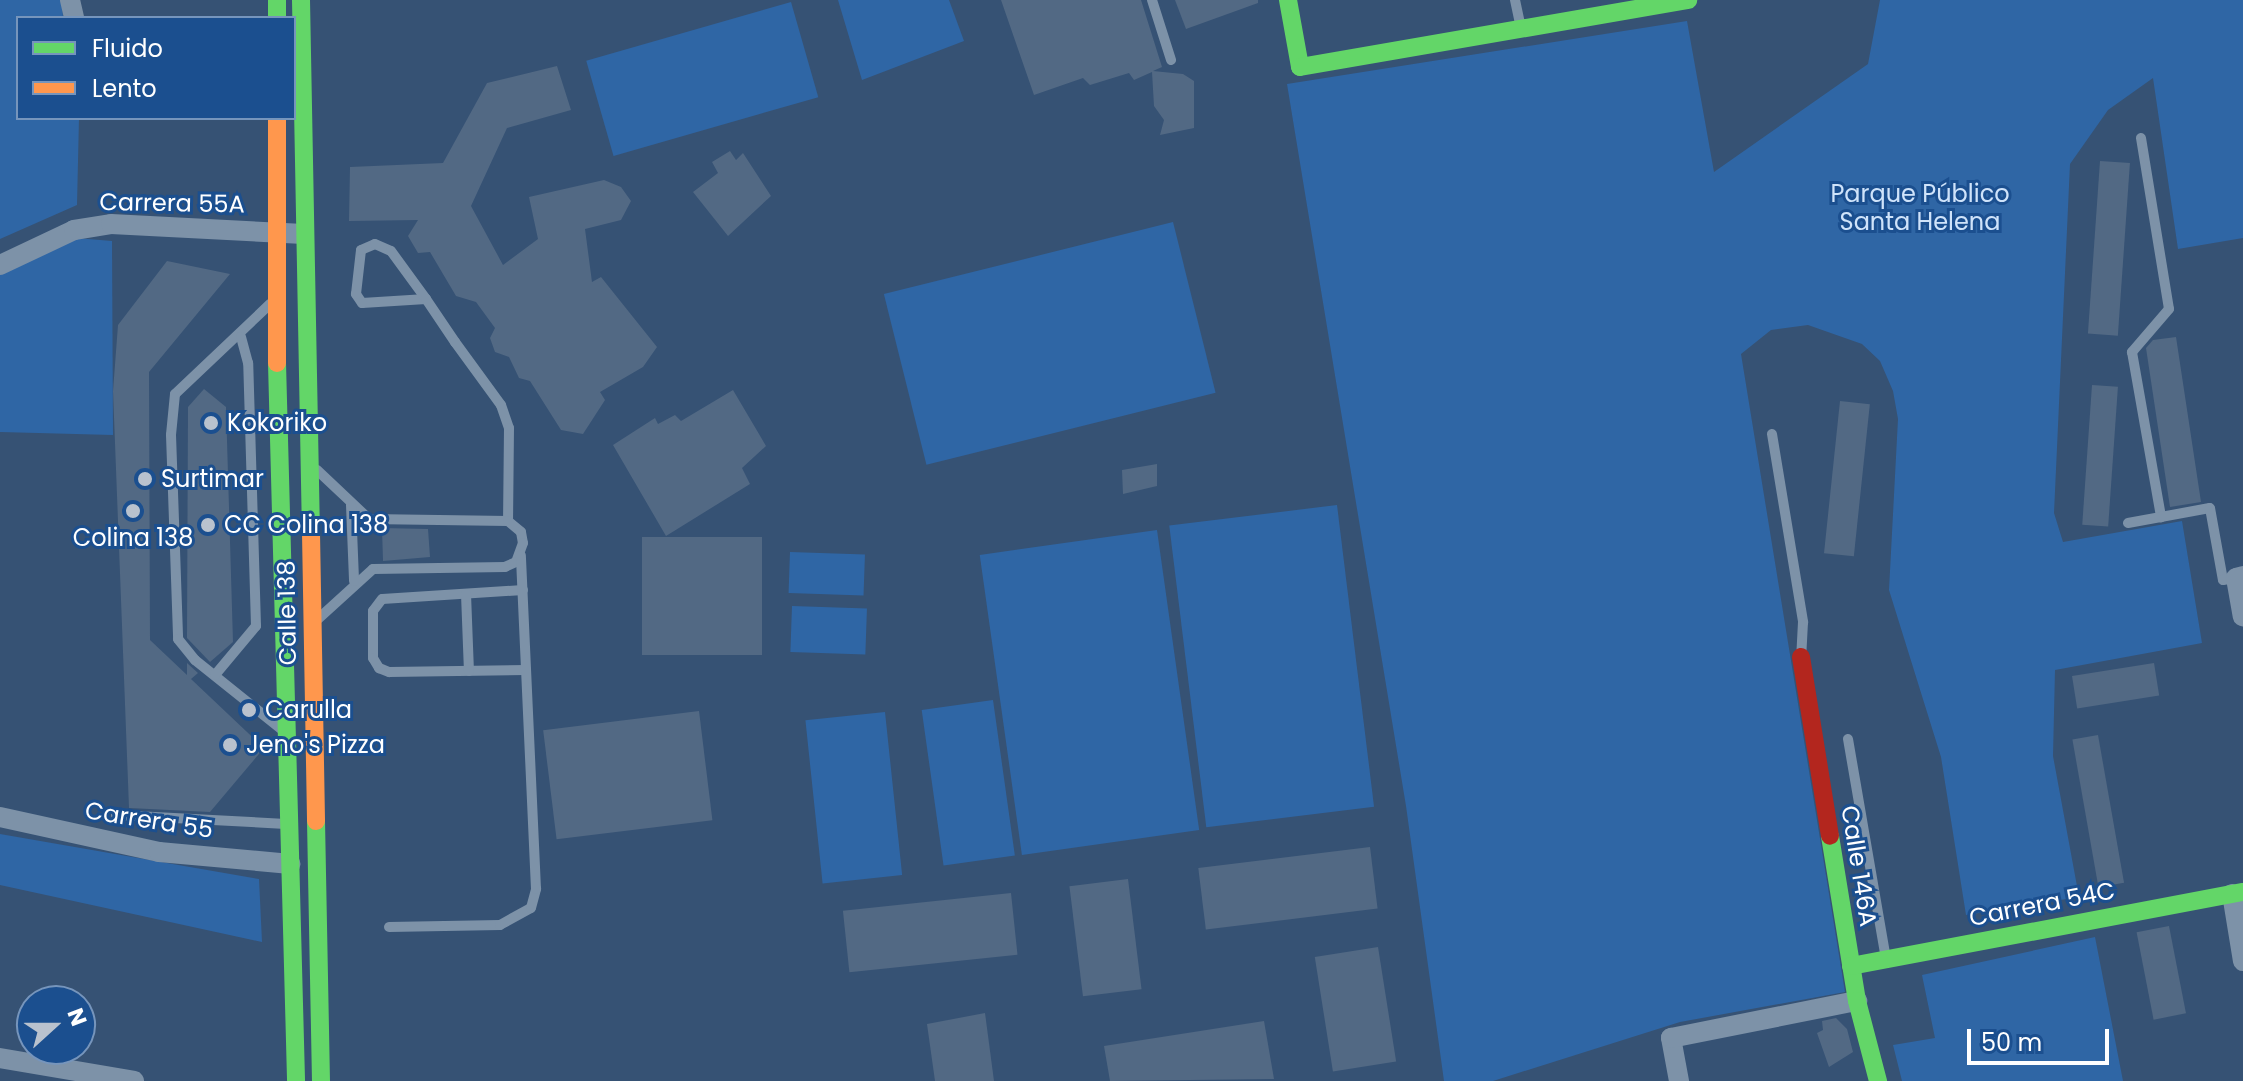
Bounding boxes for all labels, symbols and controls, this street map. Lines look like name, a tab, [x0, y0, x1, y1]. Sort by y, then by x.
legend	[16, 16, 296, 120]
text: Fluido	[92, 32, 163, 65]
text: Lento	[92, 72, 157, 105]
park label: Parque Público Santa Helena	[1830, 180, 2010, 236]
street label: Carrera 55A	[99, 187, 245, 219]
place label: Kokoriko	[227, 409, 327, 437]
marker: Kokoriko	[202, 414, 220, 432]
place label: Surtimar	[161, 465, 264, 493]
marker: Surtimar	[136, 470, 154, 488]
marker: Colina 138	[124, 502, 142, 520]
place label: CC Colina 138	[224, 511, 388, 539]
marker: CC Colina 138	[199, 516, 217, 534]
place label: Colina 138	[73, 524, 193, 552]
street label: Calle 138	[272, 560, 302, 666]
place label: Carulla	[265, 696, 352, 724]
marker: Carulla	[240, 701, 258, 719]
place label: Jeno's Pizza	[246, 731, 385, 759]
marker: Jeno's Pizza	[221, 736, 239, 754]
street label: Carrera 55	[83, 796, 215, 844]
street label: Calle 146A	[1835, 803, 1883, 929]
street label: Carrera 54C	[1967, 876, 2117, 932]
north arrow	[16, 985, 96, 1065]
text: N	[60, 1004, 94, 1030]
scale bar	[1971, 1013, 2113, 1063]
text: 50 m	[1981, 1026, 2042, 1059]

